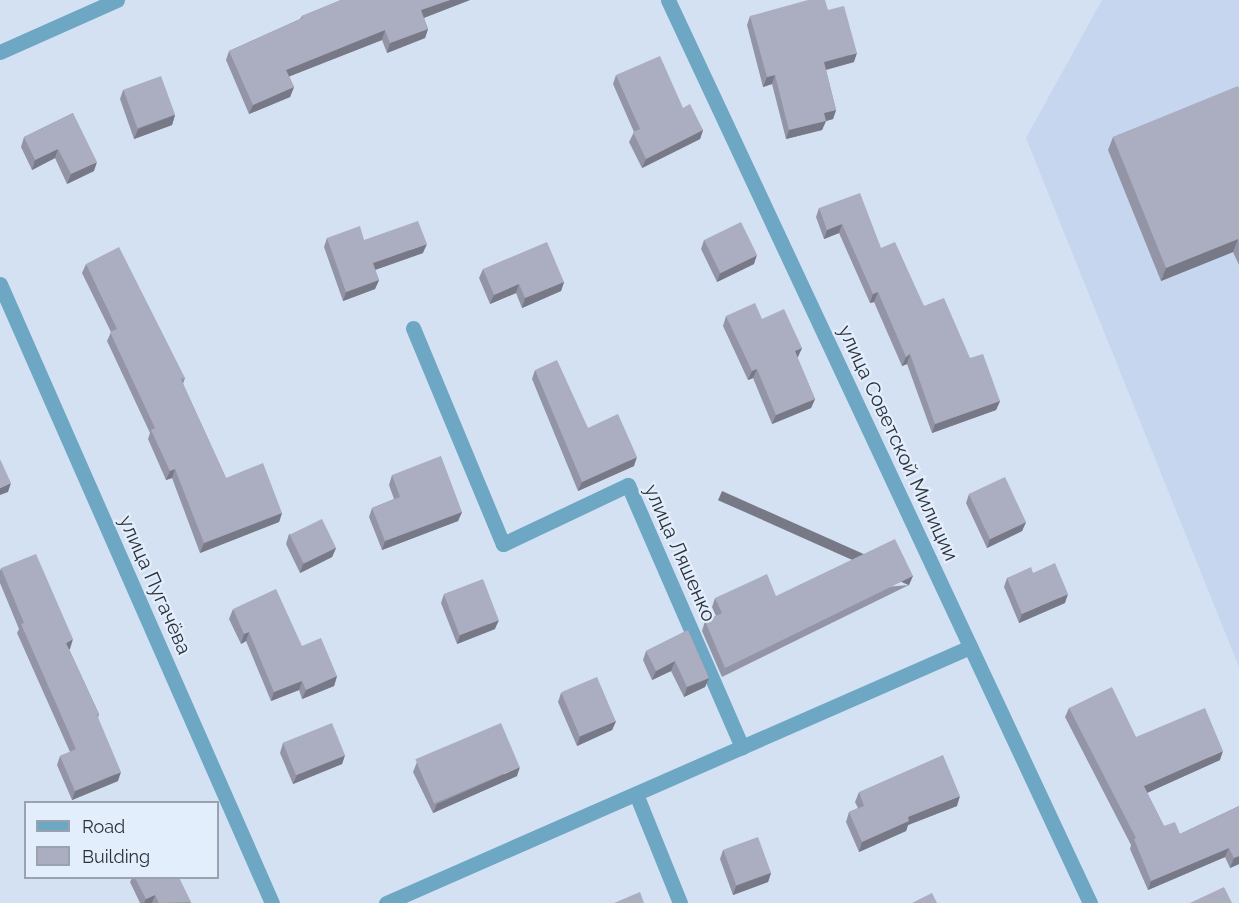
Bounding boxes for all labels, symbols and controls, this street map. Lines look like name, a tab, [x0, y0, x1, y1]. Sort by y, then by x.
street label: улица Советской Милиции	[833, 321, 963, 565]
street label: улица Ляшенко	[639, 481, 721, 625]
street label: улица Пугачёва	[114, 512, 196, 658]
legend	[24, 801, 219, 879]
text: Road	[82, 816, 125, 837]
text: Building	[82, 846, 150, 867]

